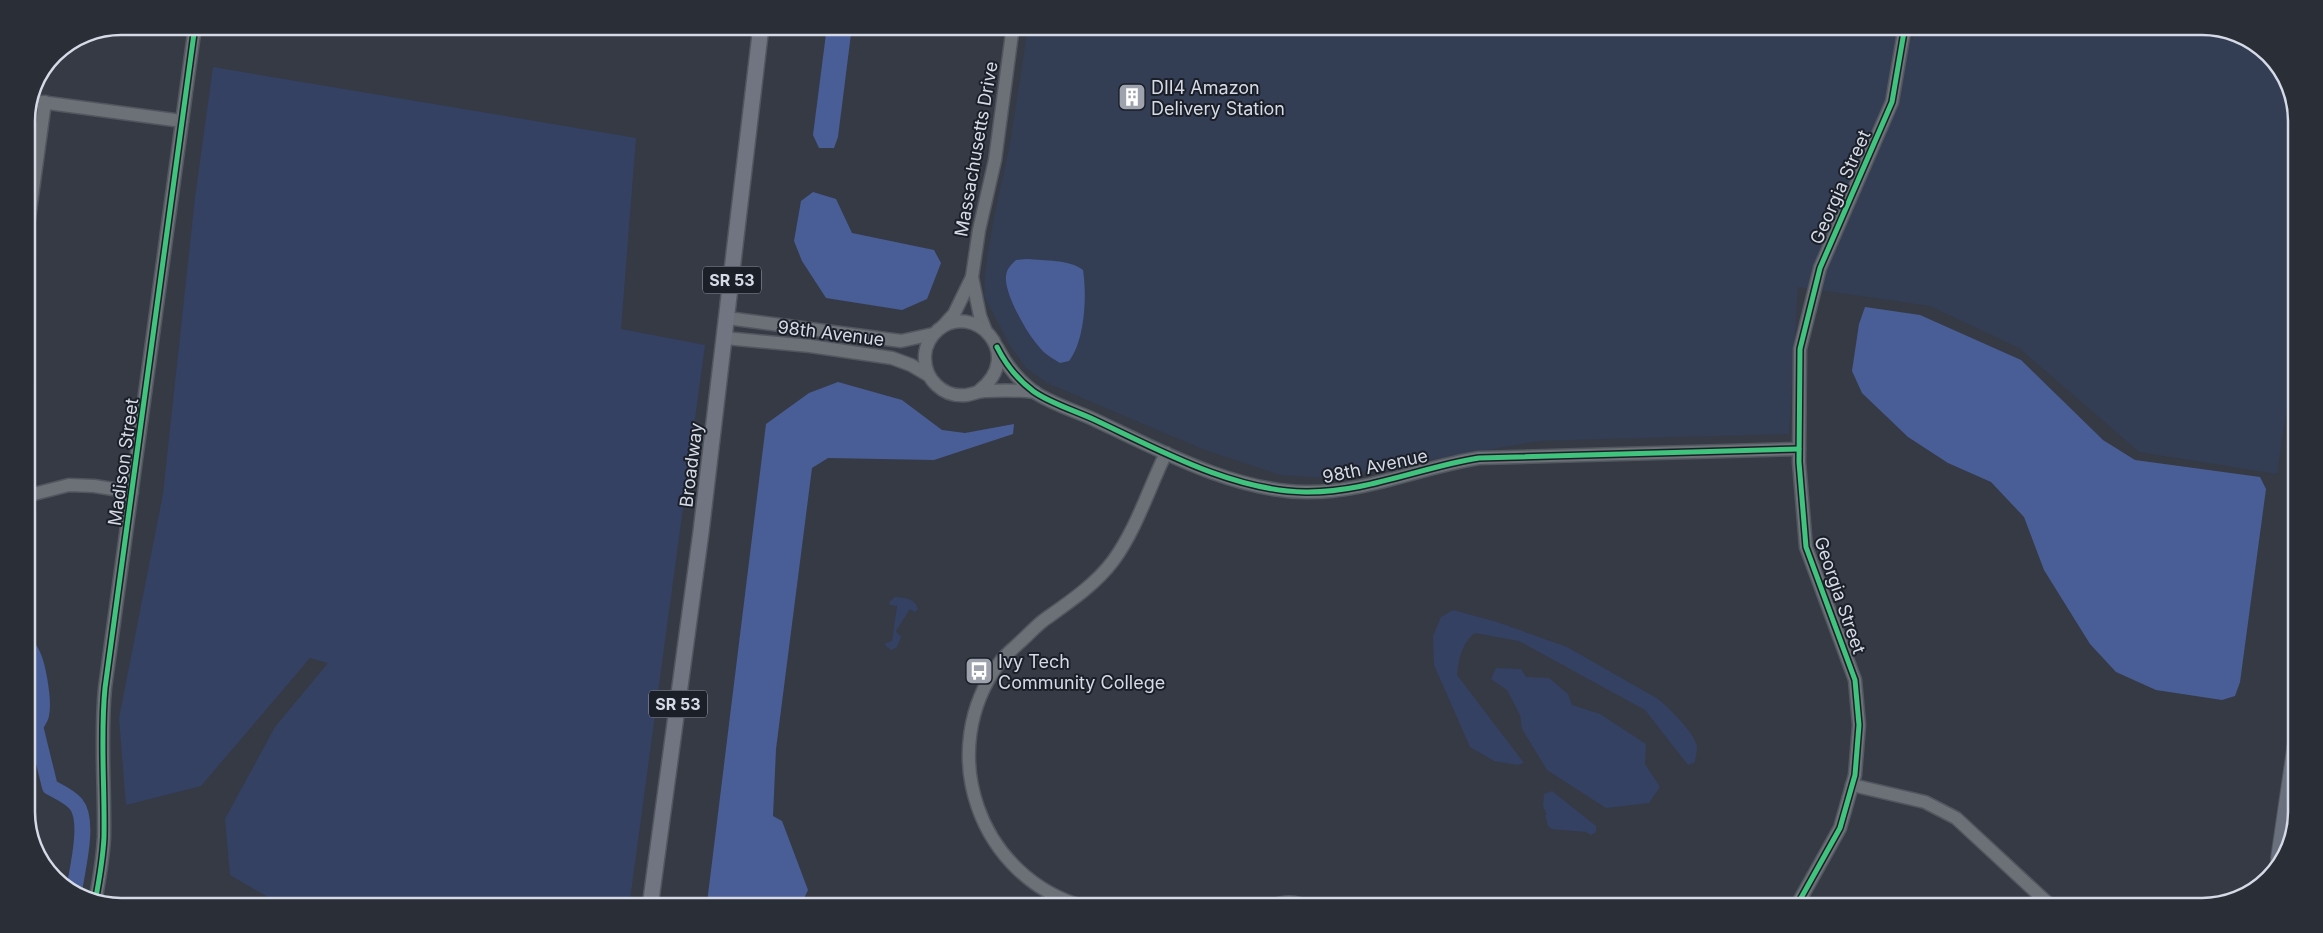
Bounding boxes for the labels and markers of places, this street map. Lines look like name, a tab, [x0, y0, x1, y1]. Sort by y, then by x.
place label: DII4 Amazon Delivery Station	[1151, 77, 1285, 119]
building icon: DII4 Amazon Delivery Station	[1117, 82, 1147, 112]
place label: Ivy Tech Community College	[998, 651, 1165, 693]
bus stop icon: Ivy Tech Community College	[964, 656, 994, 686]

